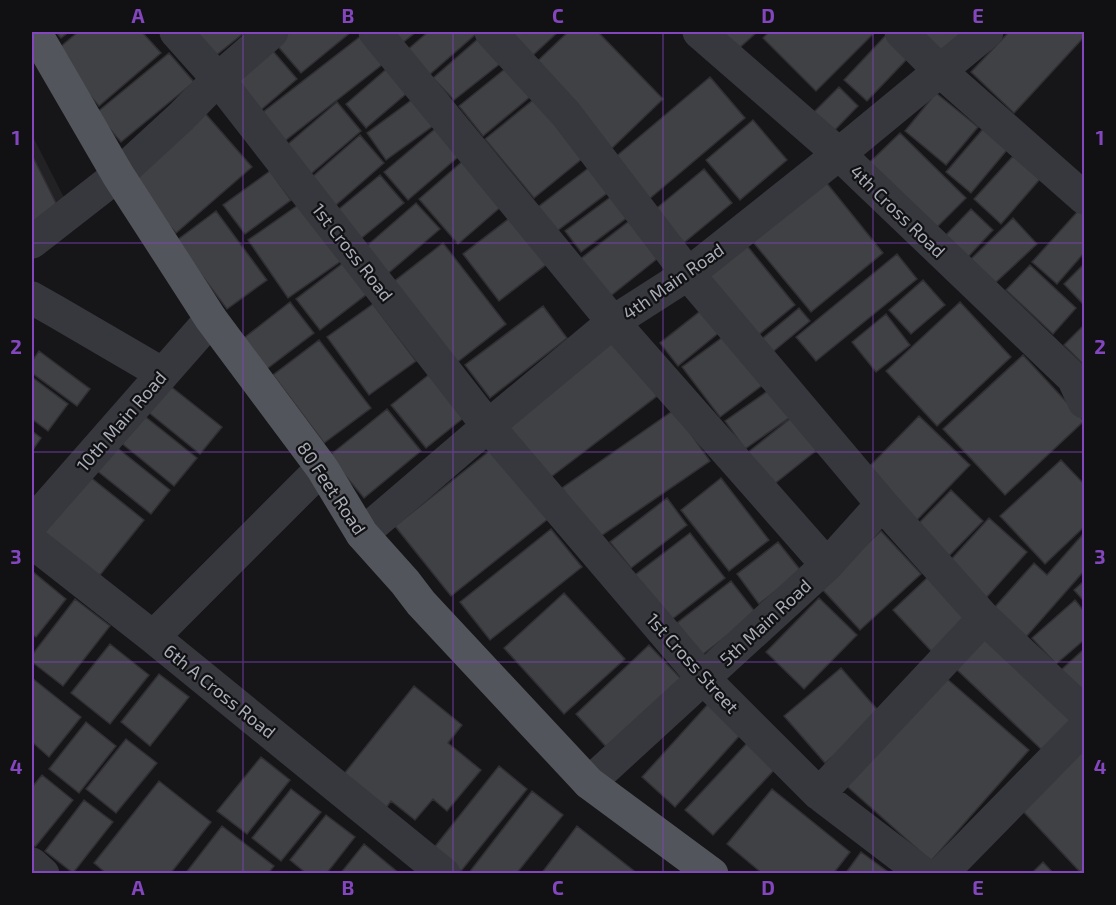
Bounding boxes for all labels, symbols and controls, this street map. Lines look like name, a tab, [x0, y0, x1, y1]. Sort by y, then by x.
text: A	[131, 3, 145, 27]
text: B	[342, 3, 354, 27]
text: C	[552, 3, 564, 27]
text: D	[761, 3, 775, 27]
text: E	[972, 3, 984, 27]
text: 1	[12, 125, 20, 149]
text: 1	[1096, 125, 1104, 149]
street label: 4th Cross Road	[846, 160, 950, 262]
street label: 1st Cross Road	[308, 199, 398, 305]
street label: 4th Main Road	[618, 238, 728, 324]
text: 2	[10, 334, 22, 358]
text: 2	[1094, 334, 1106, 358]
street label: 10th Main Road	[72, 366, 170, 476]
street label: 80 Feet Road	[293, 438, 371, 538]
text: 3	[10, 544, 22, 568]
text: 3	[1094, 544, 1106, 568]
street label: 5th Main Road	[715, 574, 815, 670]
street label: 1st Cross Street	[642, 608, 744, 718]
street label: 6th A Cross Road	[160, 639, 280, 743]
text: 4	[10, 754, 23, 778]
text: 4	[1094, 754, 1107, 778]
text: A	[131, 875, 145, 899]
text: B	[342, 875, 354, 899]
text: C	[552, 875, 564, 899]
text: D	[761, 875, 775, 899]
text: E	[972, 875, 984, 899]

